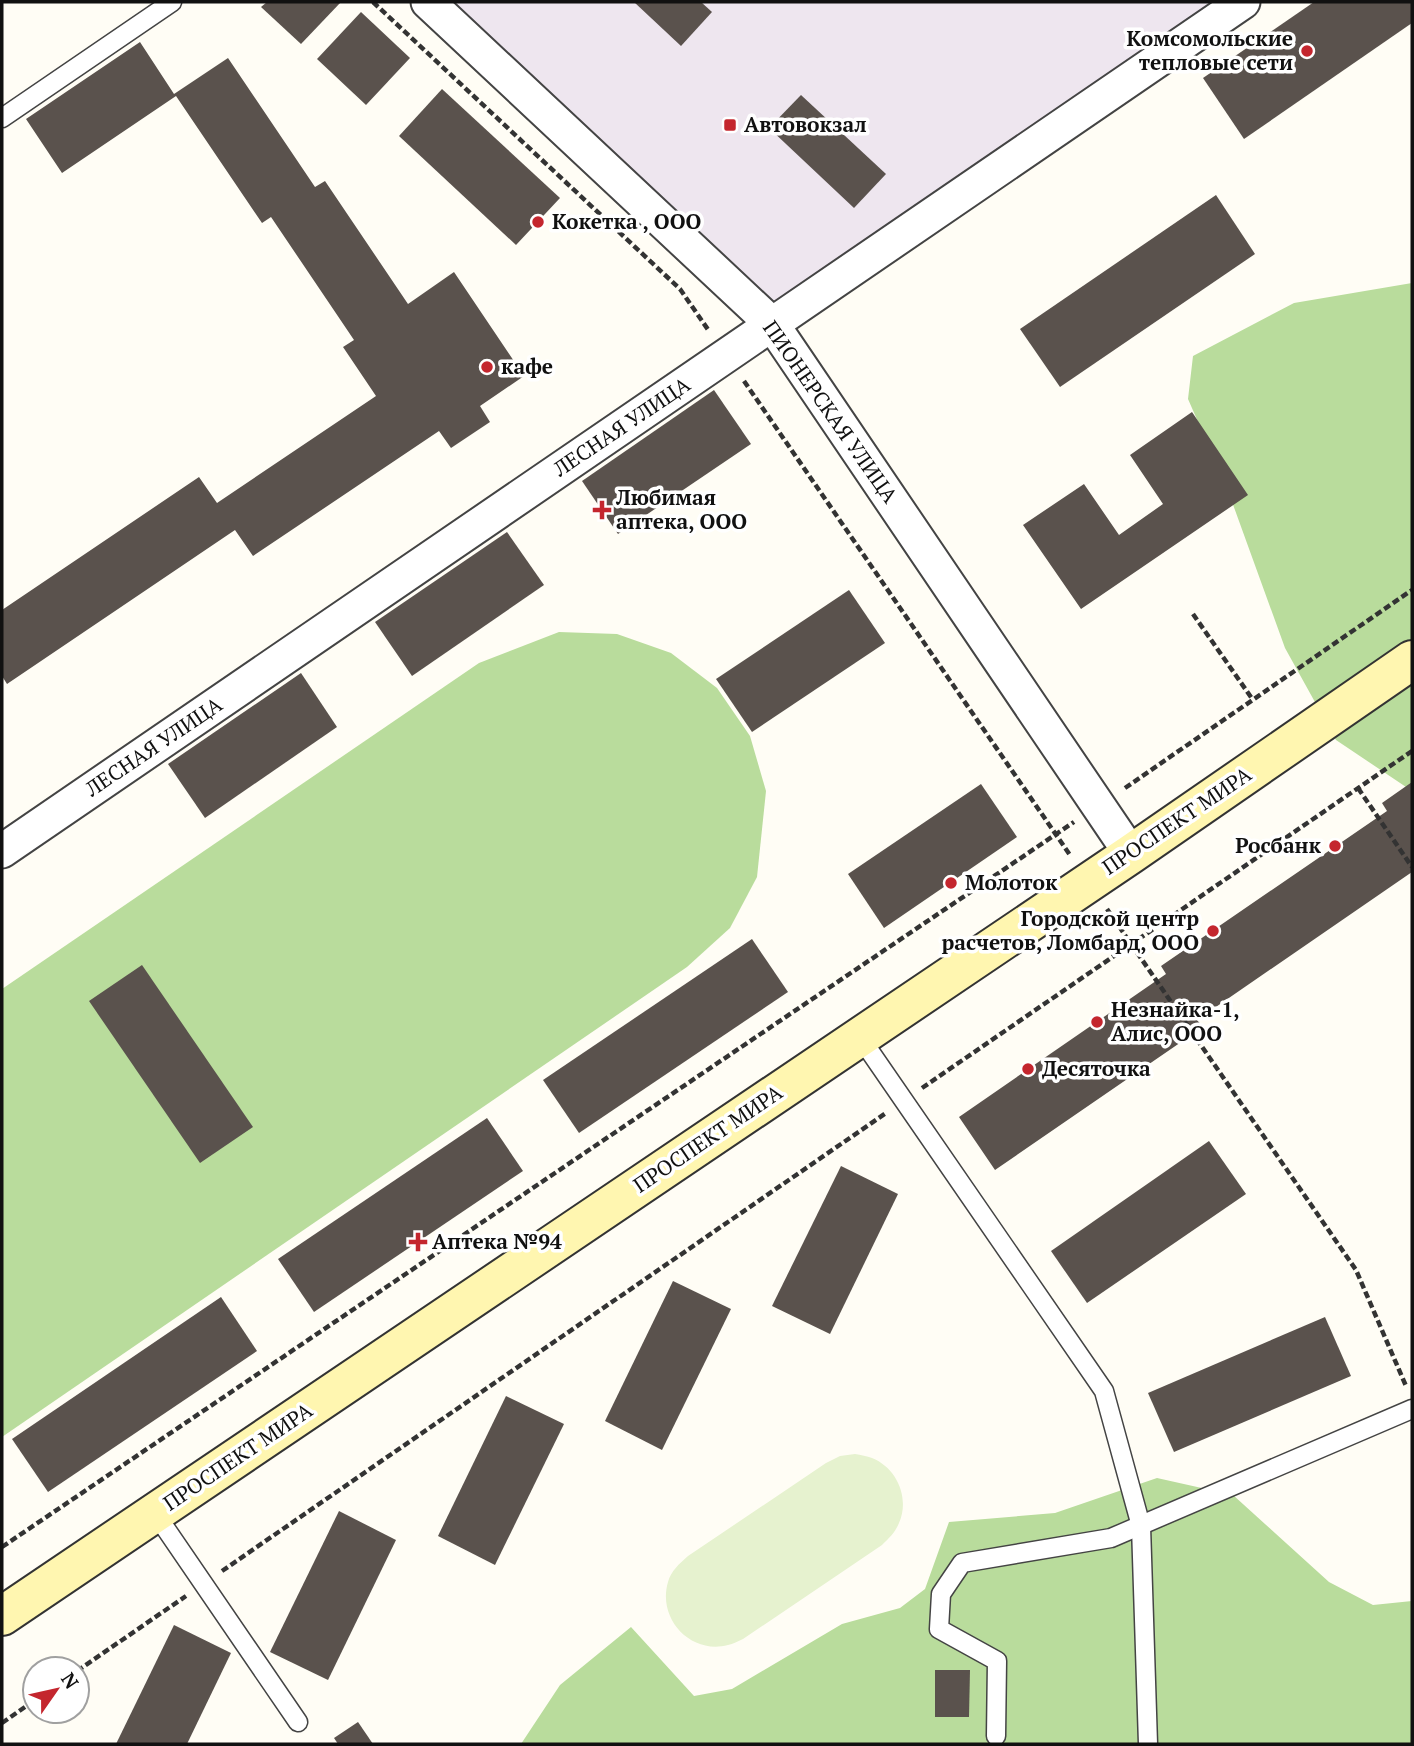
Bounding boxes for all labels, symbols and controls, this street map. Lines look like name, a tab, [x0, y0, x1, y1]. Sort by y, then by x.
place label: Комсомольские тепловые сети	[1127, 24, 1293, 76]
marker: Комсомольские тепловые сети	[1299, 43, 1315, 59]
place label: Автовокзал	[744, 110, 867, 138]
marker: Автовокзал	[722, 117, 738, 133]
place label: Кокетка , ООО	[552, 207, 701, 235]
marker: Кокетка , ООО	[530, 214, 546, 230]
street label: ПИОНЕРСКАЯ УЛИЦА	[757, 315, 905, 509]
place label: кафе	[501, 352, 553, 380]
marker: кафе	[479, 359, 495, 375]
street label: ЛЕСНАЯ УЛИЦА	[547, 370, 696, 483]
place label: Любимая аптека, ООО	[615, 483, 747, 535]
marker: Любимая аптека, ООО	[594, 502, 610, 518]
street label: ЛЕСНАЯ УЛИЦА	[79, 690, 228, 803]
street label: ПРОСПЕКТ МИРА	[1096, 759, 1257, 881]
place label: Росбанк	[1235, 831, 1322, 859]
marker: Росбанк	[1327, 838, 1343, 854]
place label: Молоток	[965, 868, 1058, 896]
marker: Молоток	[943, 875, 959, 891]
place label: Городской центр расчетов, Ломбард, ООО	[942, 904, 1199, 956]
marker: Городской центр расчетов, Ломбард, ООО	[1205, 923, 1221, 939]
place label: Незнайка-1, Алис, ООО	[1111, 995, 1240, 1047]
marker: Незнайка-1, Алис, ООО	[1089, 1014, 1105, 1030]
place label: Десяточка	[1042, 1054, 1151, 1082]
marker: Десяточка	[1020, 1061, 1036, 1077]
street label: ПРОСПЕКТ МИРА	[627, 1077, 788, 1199]
place label: Аптека №94	[432, 1227, 562, 1255]
marker: Аптека №94	[410, 1234, 426, 1250]
street label: ПРОСПЕКТ МИРА	[157, 1395, 318, 1517]
north arrow	[21, 1655, 91, 1725]
text: N	[56, 1667, 85, 1694]

